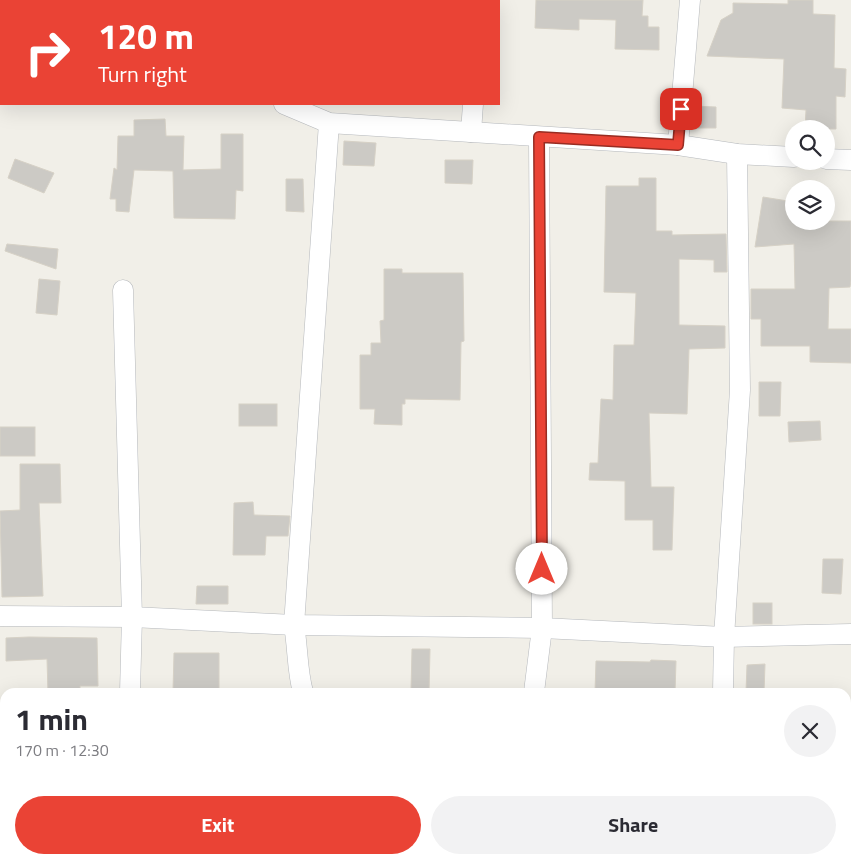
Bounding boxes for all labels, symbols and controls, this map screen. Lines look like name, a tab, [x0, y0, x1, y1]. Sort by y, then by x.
text: 120 m	[98, 9, 194, 63]
icon: right	[15, 20, 80, 85]
text: Turn right	[98, 57, 187, 91]
pin	[660, 88, 702, 130]
icon: arrive	[667, 95, 695, 123]
map controls	[785, 120, 835, 230]
button: search	[785, 120, 835, 170]
button: layers	[785, 180, 835, 230]
position arrow	[515, 542, 567, 594]
text: 1 min	[15, 696, 88, 742]
button: close	[784, 705, 836, 757]
text: 170 m · 12:30	[15, 738, 109, 762]
button: Exit	[15, 796, 421, 854]
button: Share	[431, 796, 836, 854]

